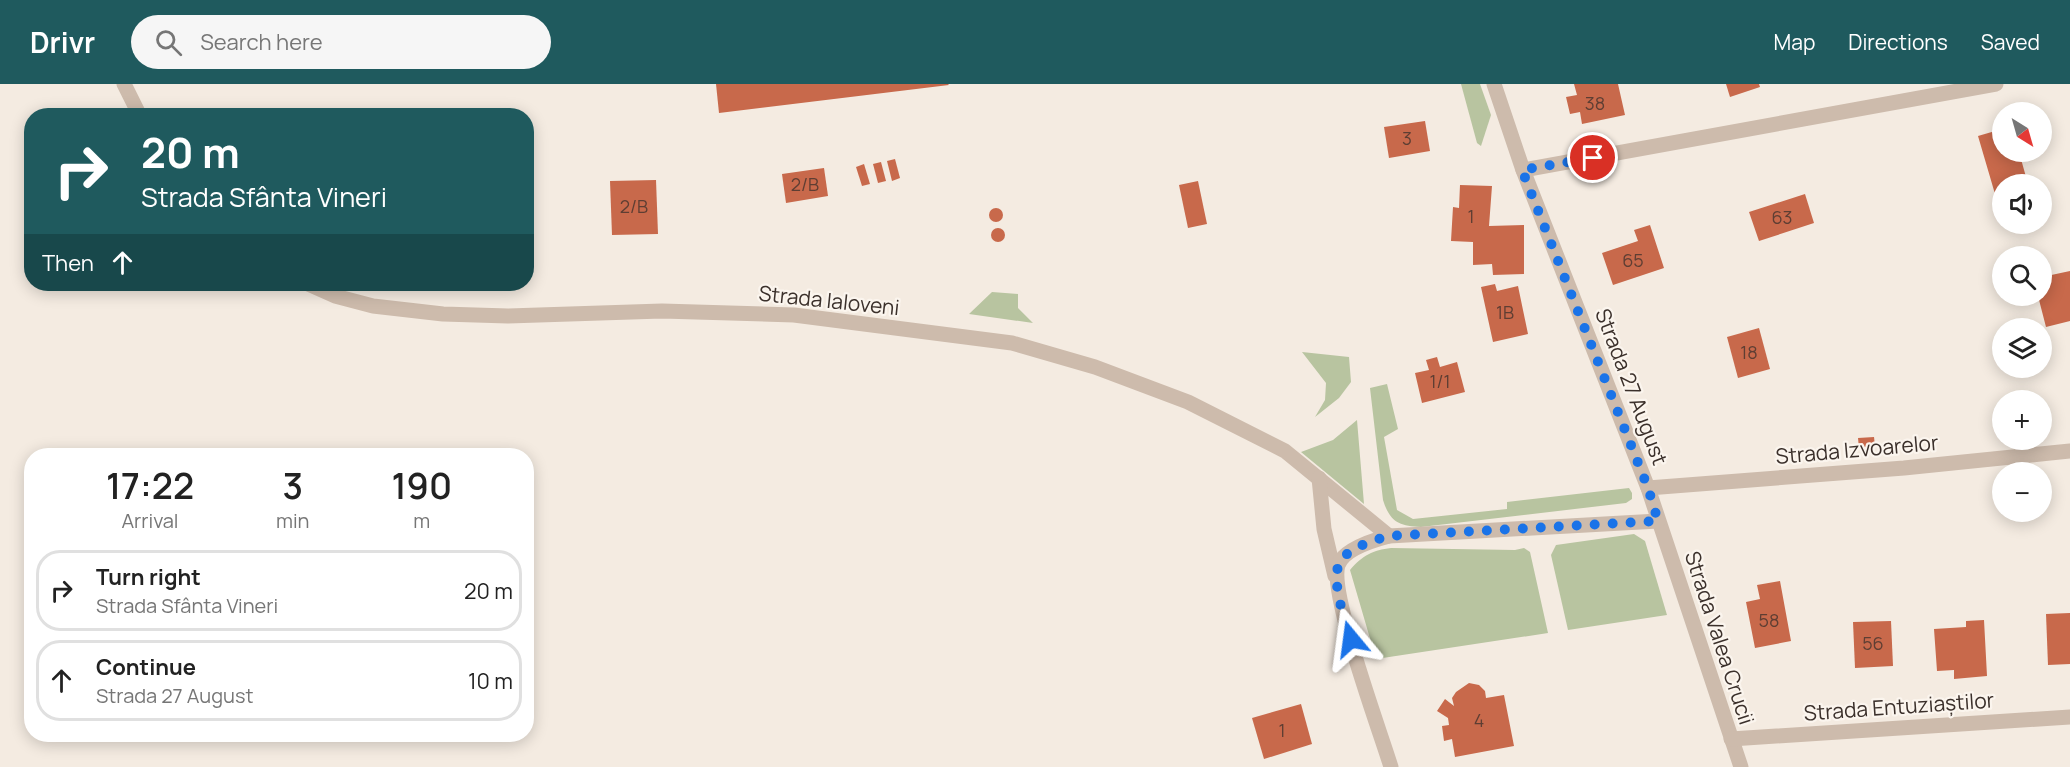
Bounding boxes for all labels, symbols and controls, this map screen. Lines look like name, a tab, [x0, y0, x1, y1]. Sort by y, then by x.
search box	[131, 15, 551, 69]
text: Drivr	[30, 23, 95, 61]
icon: search	[152, 26, 185, 59]
text: Search here	[200, 27, 323, 57]
text: Map	[1774, 28, 1815, 56]
text: Directions	[1848, 28, 1948, 56]
text: Saved	[1981, 28, 2040, 56]
house number: 38	[1585, 91, 1605, 115]
north arrow	[1992, 102, 2052, 162]
map controls	[1992, 102, 2052, 522]
text: 20 m	[141, 123, 240, 181]
house number: 3	[1402, 126, 1412, 150]
icon: right	[42, 132, 120, 210]
pin	[1567, 132, 1618, 183]
icon: arrive	[1576, 141, 1609, 174]
house number: 2/B	[791, 172, 819, 196]
button: sound	[1992, 174, 2052, 234]
text: Strada Sfânta Vineri	[141, 178, 387, 215]
house number: 2/B	[620, 194, 648, 218]
house number: 1	[1467, 204, 1475, 228]
house number: 63	[1771, 205, 1793, 229]
icon: ahead	[106, 246, 139, 279]
button: search	[1992, 246, 2052, 306]
text: Then	[42, 248, 94, 278]
house number: 65	[1622, 248, 1644, 272]
street label: Strada Ialoveni	[757, 279, 901, 321]
house number: 1B	[1496, 300, 1514, 324]
street label: Strada 27 August	[1589, 304, 1675, 469]
button: layers	[1992, 318, 2052, 378]
house number: 18	[1740, 340, 1758, 364]
house number: 1/1	[1429, 369, 1451, 393]
button: +	[1992, 390, 2052, 450]
street label: Strada Izvoarelor	[1774, 428, 1940, 470]
text: 17:22	[106, 461, 194, 510]
text: 3	[282, 461, 303, 510]
text: 190	[391, 461, 452, 510]
button: −	[1992, 462, 2052, 522]
text: Arrival	[121, 507, 179, 534]
text: min	[276, 507, 309, 534]
text: m	[413, 507, 430, 534]
street label: Strada Valea Crucii	[1679, 547, 1761, 728]
text: Turn right	[96, 562, 201, 592]
icon: right	[45, 574, 78, 607]
text: 20 m	[464, 576, 513, 606]
text: Strada Sfânta Vineri	[96, 592, 278, 619]
position arrow	[1319, 607, 1383, 671]
house number: 58	[1759, 608, 1779, 632]
house number: 56	[1862, 631, 1884, 655]
text: Continue	[96, 652, 196, 682]
icon: ahead	[45, 664, 78, 697]
text: 10 m	[468, 666, 513, 696]
text: Strada 27 August	[96, 682, 253, 709]
street label: Strada Entuziaștilor	[1803, 685, 1995, 727]
house number: 4	[1474, 708, 1484, 732]
house number: 1	[1278, 718, 1286, 742]

